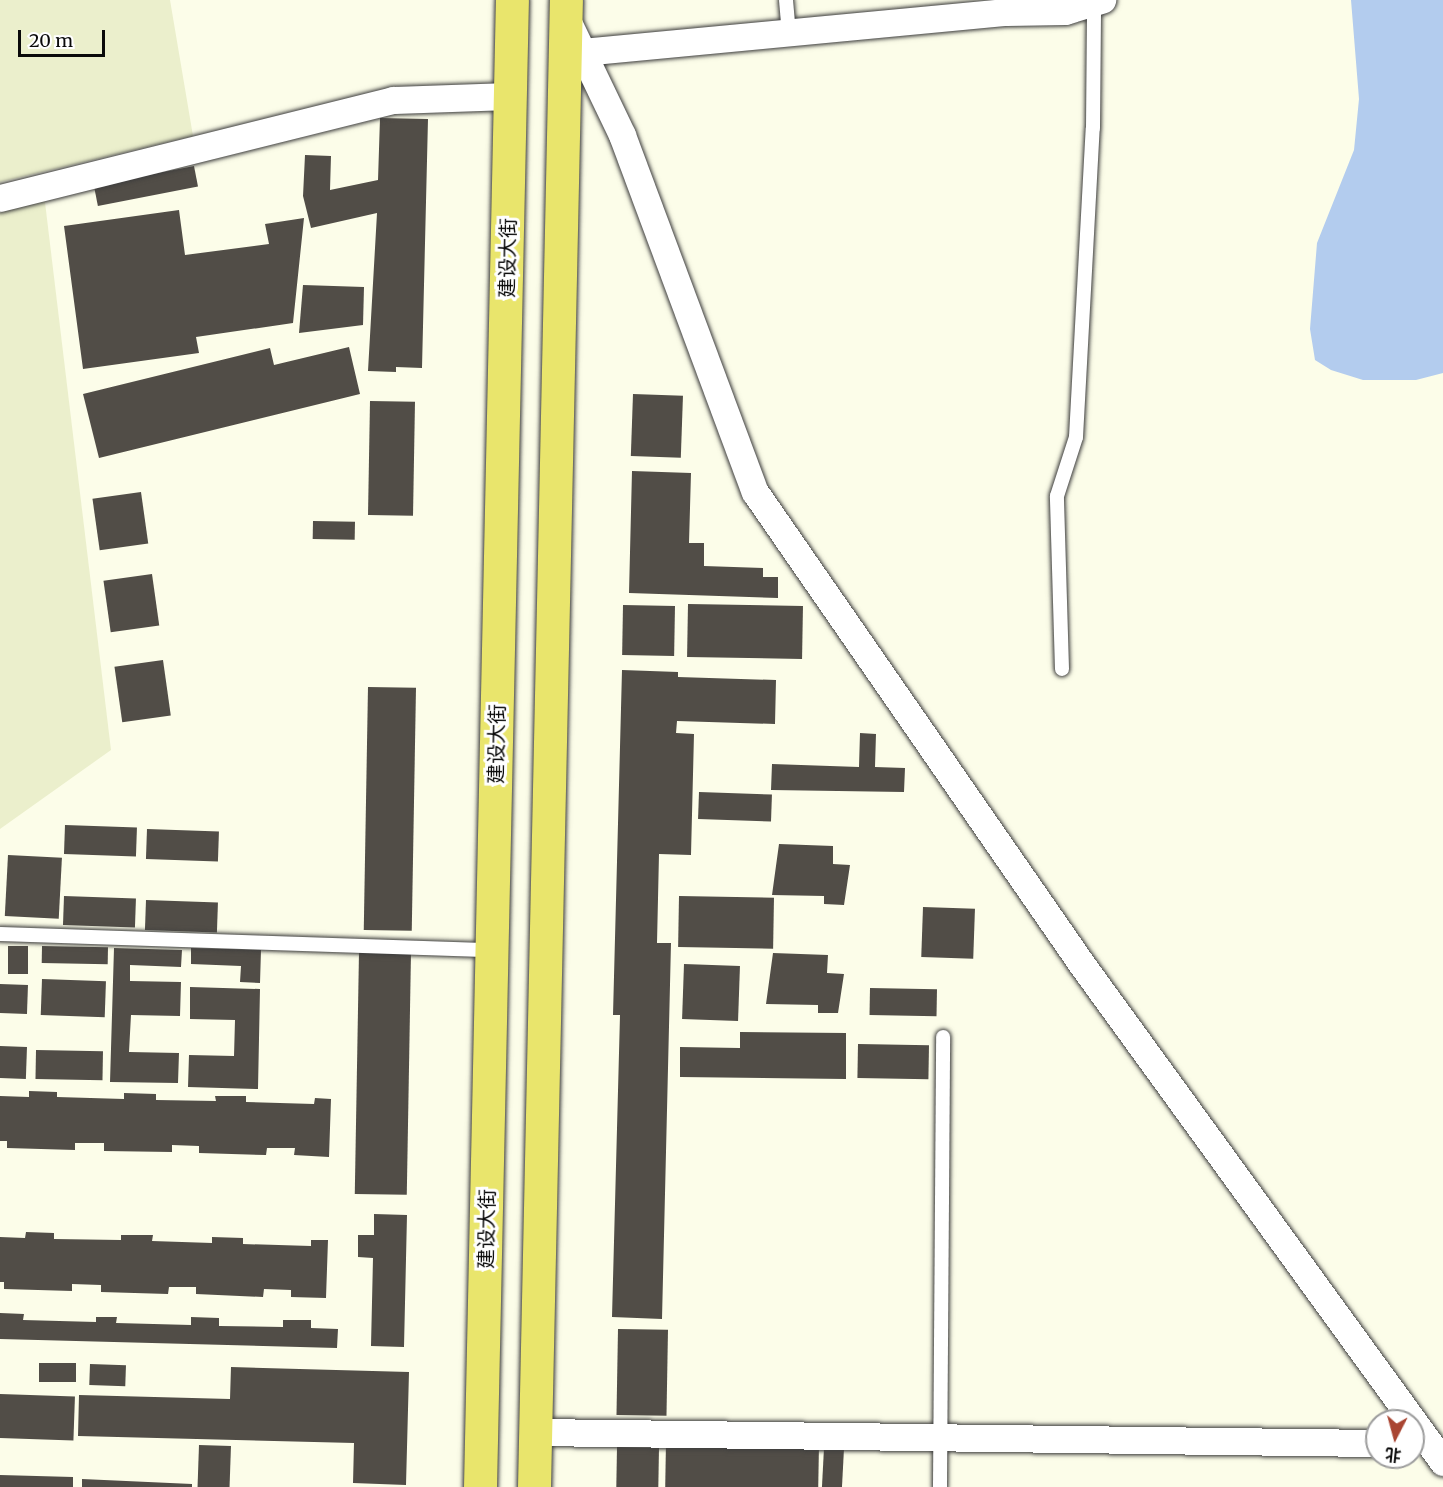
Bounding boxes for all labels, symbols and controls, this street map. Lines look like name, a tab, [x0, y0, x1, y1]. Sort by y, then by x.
scale bar	[21, 18, 108, 56]
text: 20 m	[29, 29, 73, 52]
street label: 建设大街	[494, 218, 520, 298]
street label: 建设大街	[483, 704, 509, 784]
street label: 建设大街	[473, 1189, 499, 1269]
north arrow	[1365, 1409, 1425, 1469]
text: 北	[1384, 1444, 1402, 1466]

